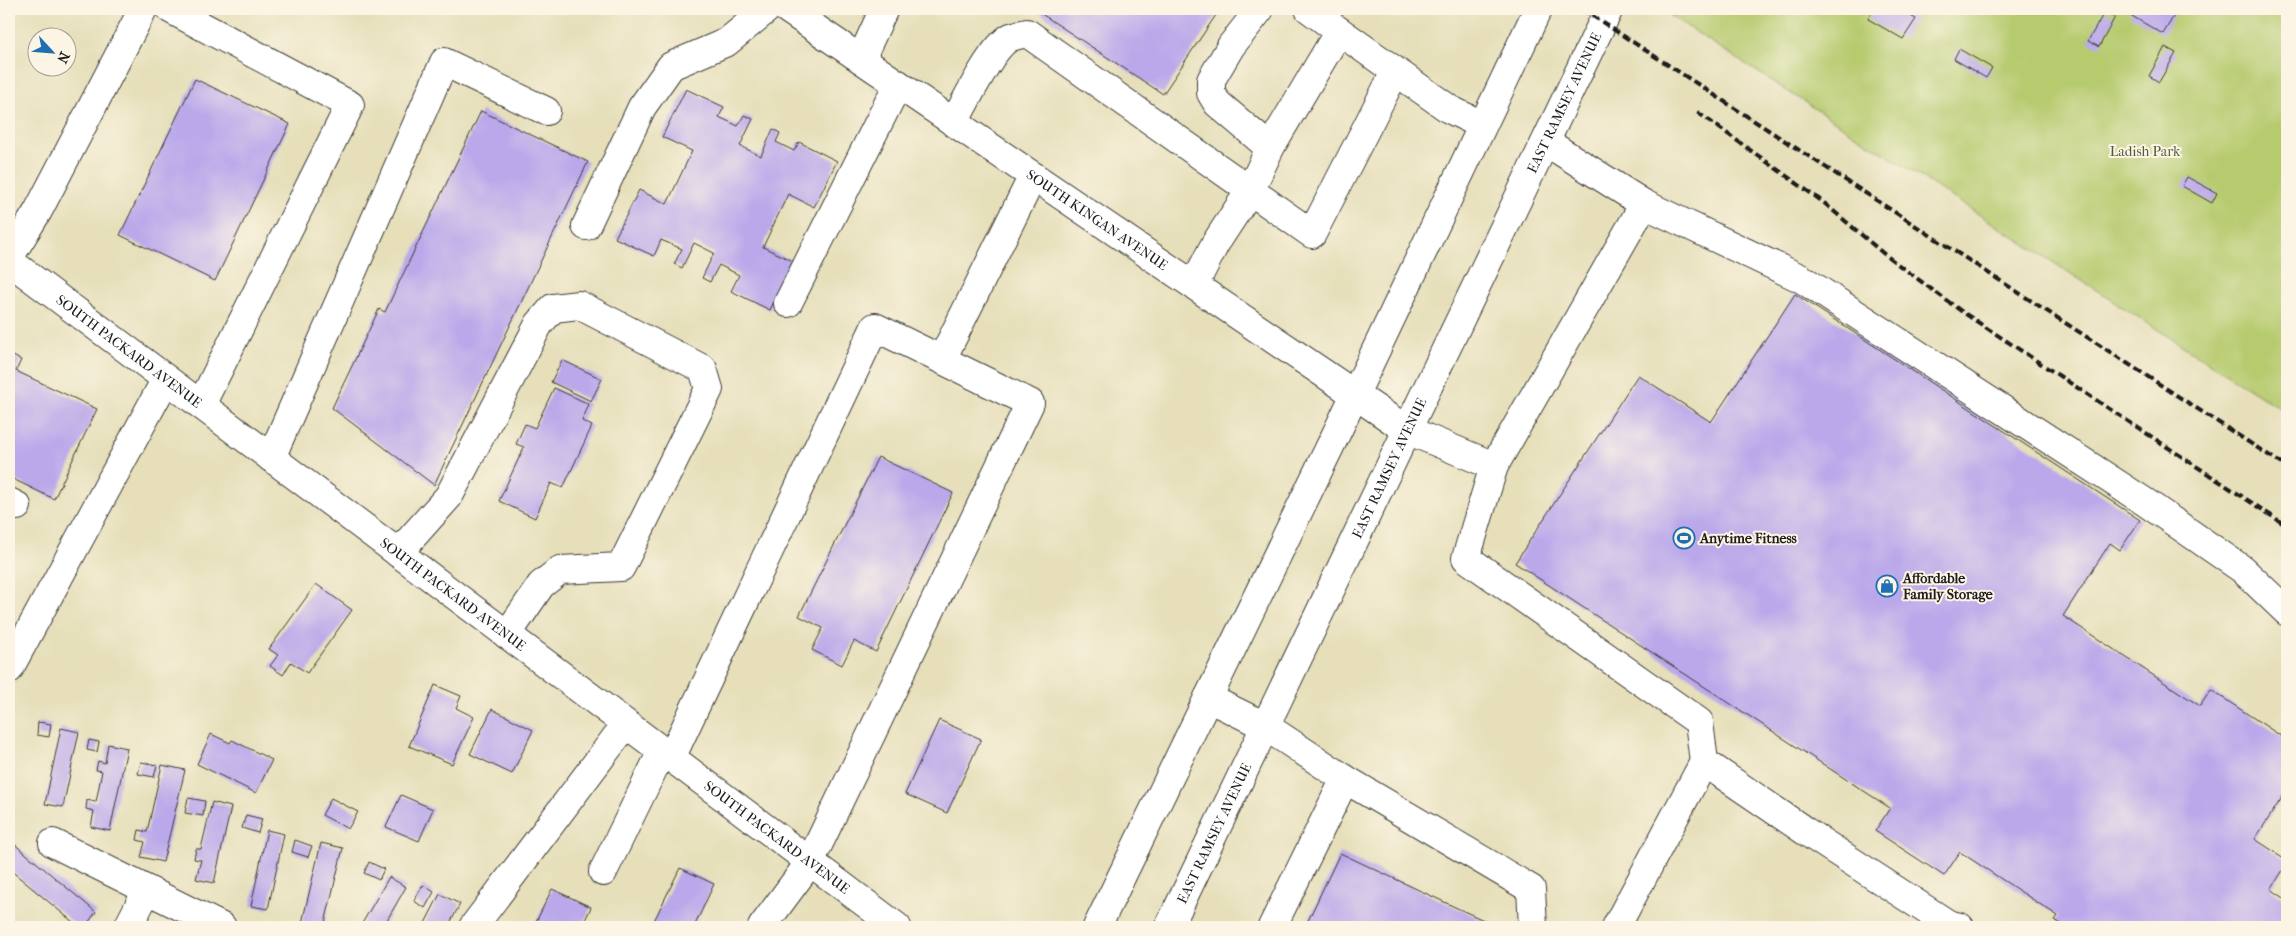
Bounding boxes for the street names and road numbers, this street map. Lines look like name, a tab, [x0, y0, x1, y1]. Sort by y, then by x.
street label: EAST RAMSEY AVENUE	[1524, 30, 1606, 176]
street label: SOUTH KINGAN AVENUE	[1023, 166, 1171, 274]
street label: SOUTH PACKARD AVENUE	[53, 291, 205, 412]
street label: EAST RAMSEY AVENUE	[1349, 395, 1431, 541]
street label: SOUTH PACKARD AVENUE	[377, 534, 529, 655]
street label: EAST RAMSEY AVENUE	[1174, 760, 1255, 906]
street label: SOUTH PACKARD AVENUE	[701, 777, 853, 898]

